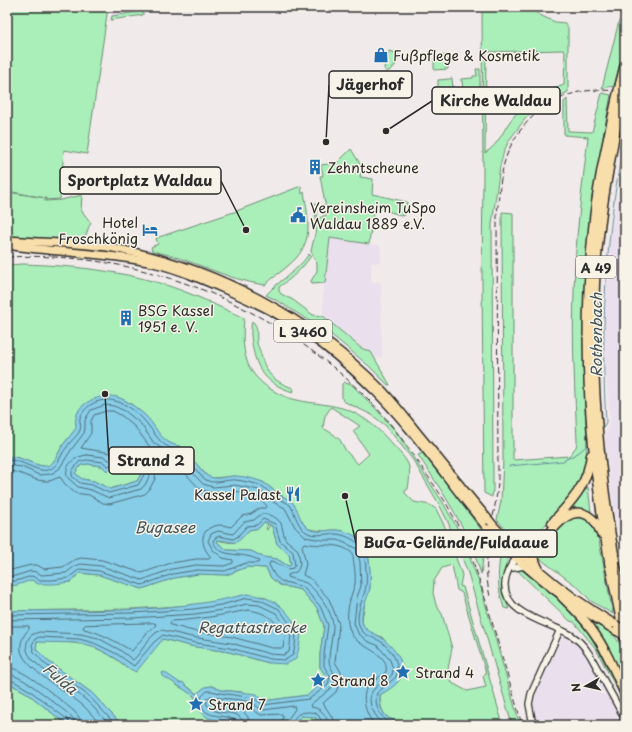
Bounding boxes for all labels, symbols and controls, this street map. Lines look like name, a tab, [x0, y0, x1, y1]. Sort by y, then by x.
place label: Fußpflege & Kosmetik	[393, 45, 540, 66]
shop icon: Fußpflege & Kosmetik	[372, 46, 390, 64]
callout: Jägerhof	[329, 71, 412, 98]
text: Jägerhof	[336, 72, 405, 95]
callout: Kirche Waldau	[432, 87, 560, 114]
text: Kirche Waldau	[440, 88, 552, 111]
place label: Zehntscheune	[327, 157, 419, 178]
building icon: Zehntscheune	[306, 158, 324, 176]
callout: Sportplatz Waldau	[60, 167, 221, 194]
text: Sportplatz Waldau	[68, 168, 212, 191]
place label: Vereinsheim TuSpo Waldau 1889 e.V.	[310, 197, 436, 234]
public building icon: Vereinsheim TuSpo Waldau 1889 e.V.	[289, 206, 307, 224]
place label: Hotel Froschkönig	[58, 212, 138, 249]
hotel icon: Hotel Froschkönig	[141, 221, 159, 239]
road number: A 49	[576, 256, 616, 278]
water label: Rothenbach	[584, 293, 607, 377]
place label: BSG Kassel 1951 e. V.	[138, 300, 214, 337]
building icon: BSG Kassel 1951 e. V.	[117, 309, 135, 327]
road number: L 3460	[274, 320, 332, 342]
callout: Strand 2	[109, 447, 194, 474]
text: Strand 2	[117, 448, 185, 471]
place label: Kassel Palast	[194, 484, 281, 505]
restaurant icon: Kassel Palast	[284, 485, 302, 503]
water label: Bugasee	[135, 515, 196, 538]
callout: BuGa-Gelände/Fuldaaue	[356, 530, 557, 557]
text: BuGa-Gelände/Fuldaaue	[363, 530, 549, 553]
water label: Regattastrecke	[198, 615, 307, 638]
water label: Fulda	[39, 657, 84, 700]
place label: Strand 4	[415, 662, 474, 683]
place icon: Strand 4	[394, 663, 412, 681]
north arrow	[566, 666, 606, 706]
place label: Strand 8	[330, 670, 389, 691]
place icon: Strand 8	[309, 671, 327, 689]
text: N	[567, 682, 585, 693]
place label: Strand 7	[208, 694, 266, 715]
place icon: Strand 7	[187, 695, 205, 713]

